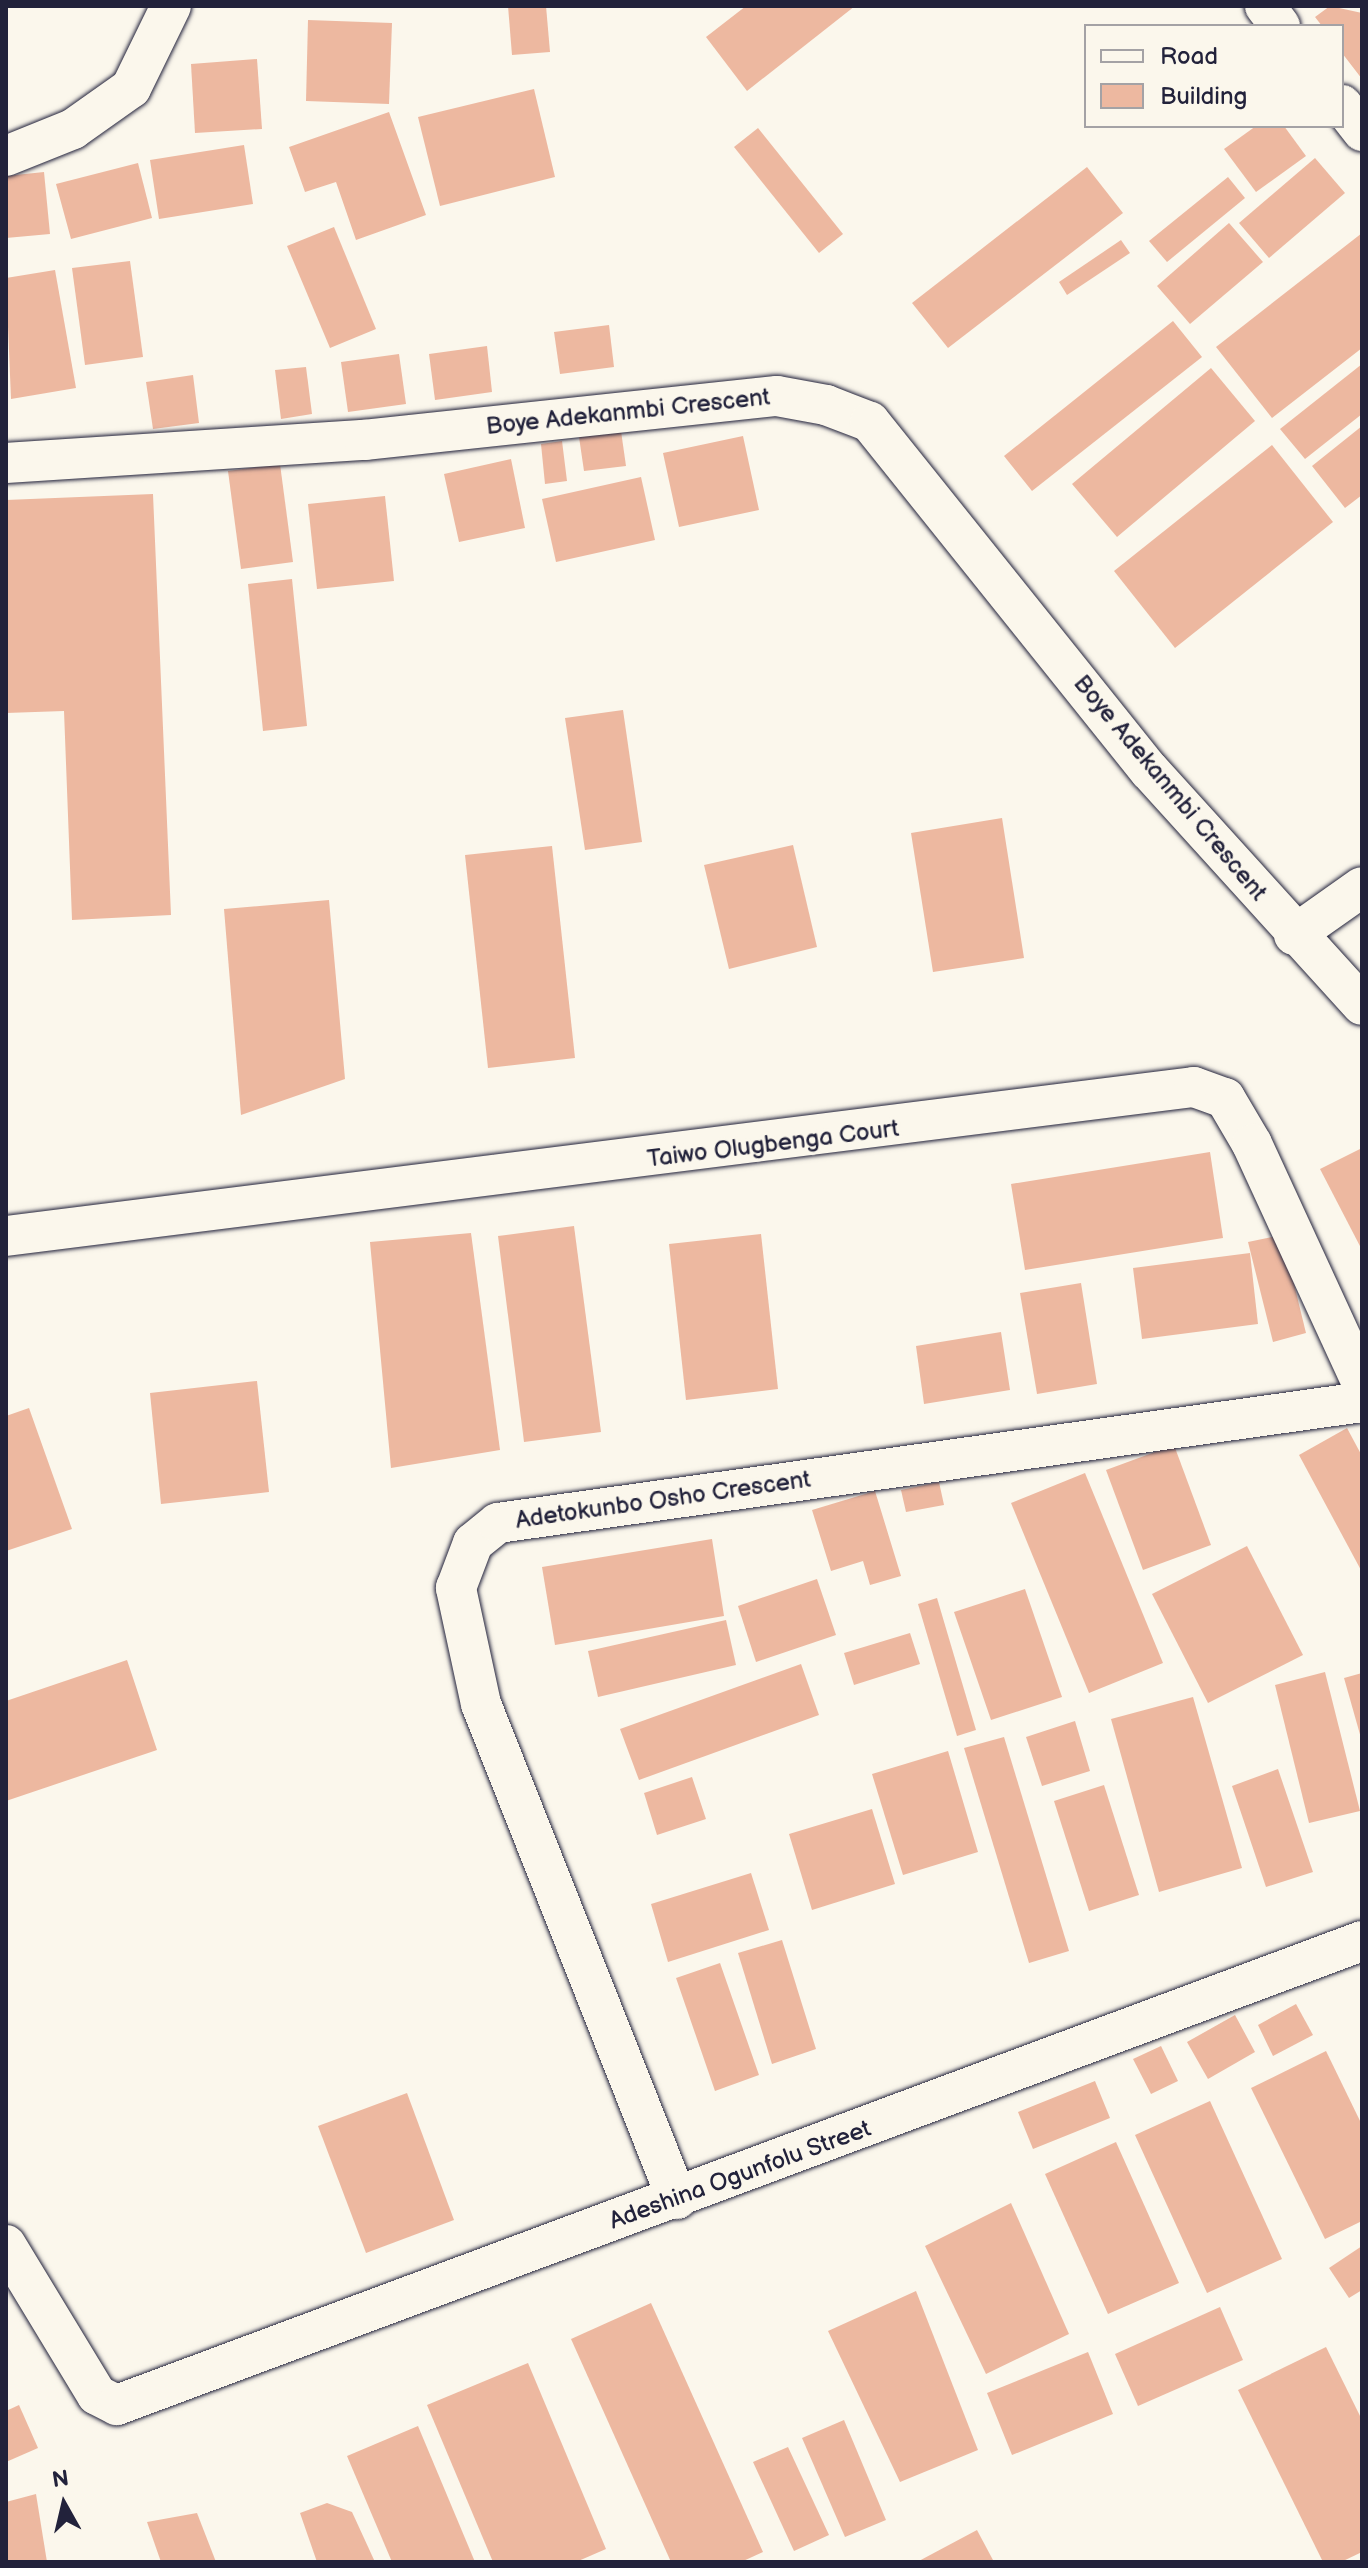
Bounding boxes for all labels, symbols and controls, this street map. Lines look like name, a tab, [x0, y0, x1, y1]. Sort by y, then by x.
legend	[1084, 24, 1344, 128]
text: Road	[1160, 42, 1218, 71]
text: Building	[1160, 82, 1247, 111]
street label: Boye Adekanmbi Crescent	[485, 383, 771, 441]
street label: Boye Adekanmbi Crescent	[1067, 669, 1273, 907]
street label: Taiwo Olugbenga Court	[646, 1114, 900, 1174]
street label: Adetokunbo Osho Crescent	[514, 1465, 812, 1535]
street label: Adeshina Ogunfolu Street	[605, 2114, 875, 2236]
north arrow	[24, 2464, 104, 2544]
text: N	[51, 2465, 71, 2494]

